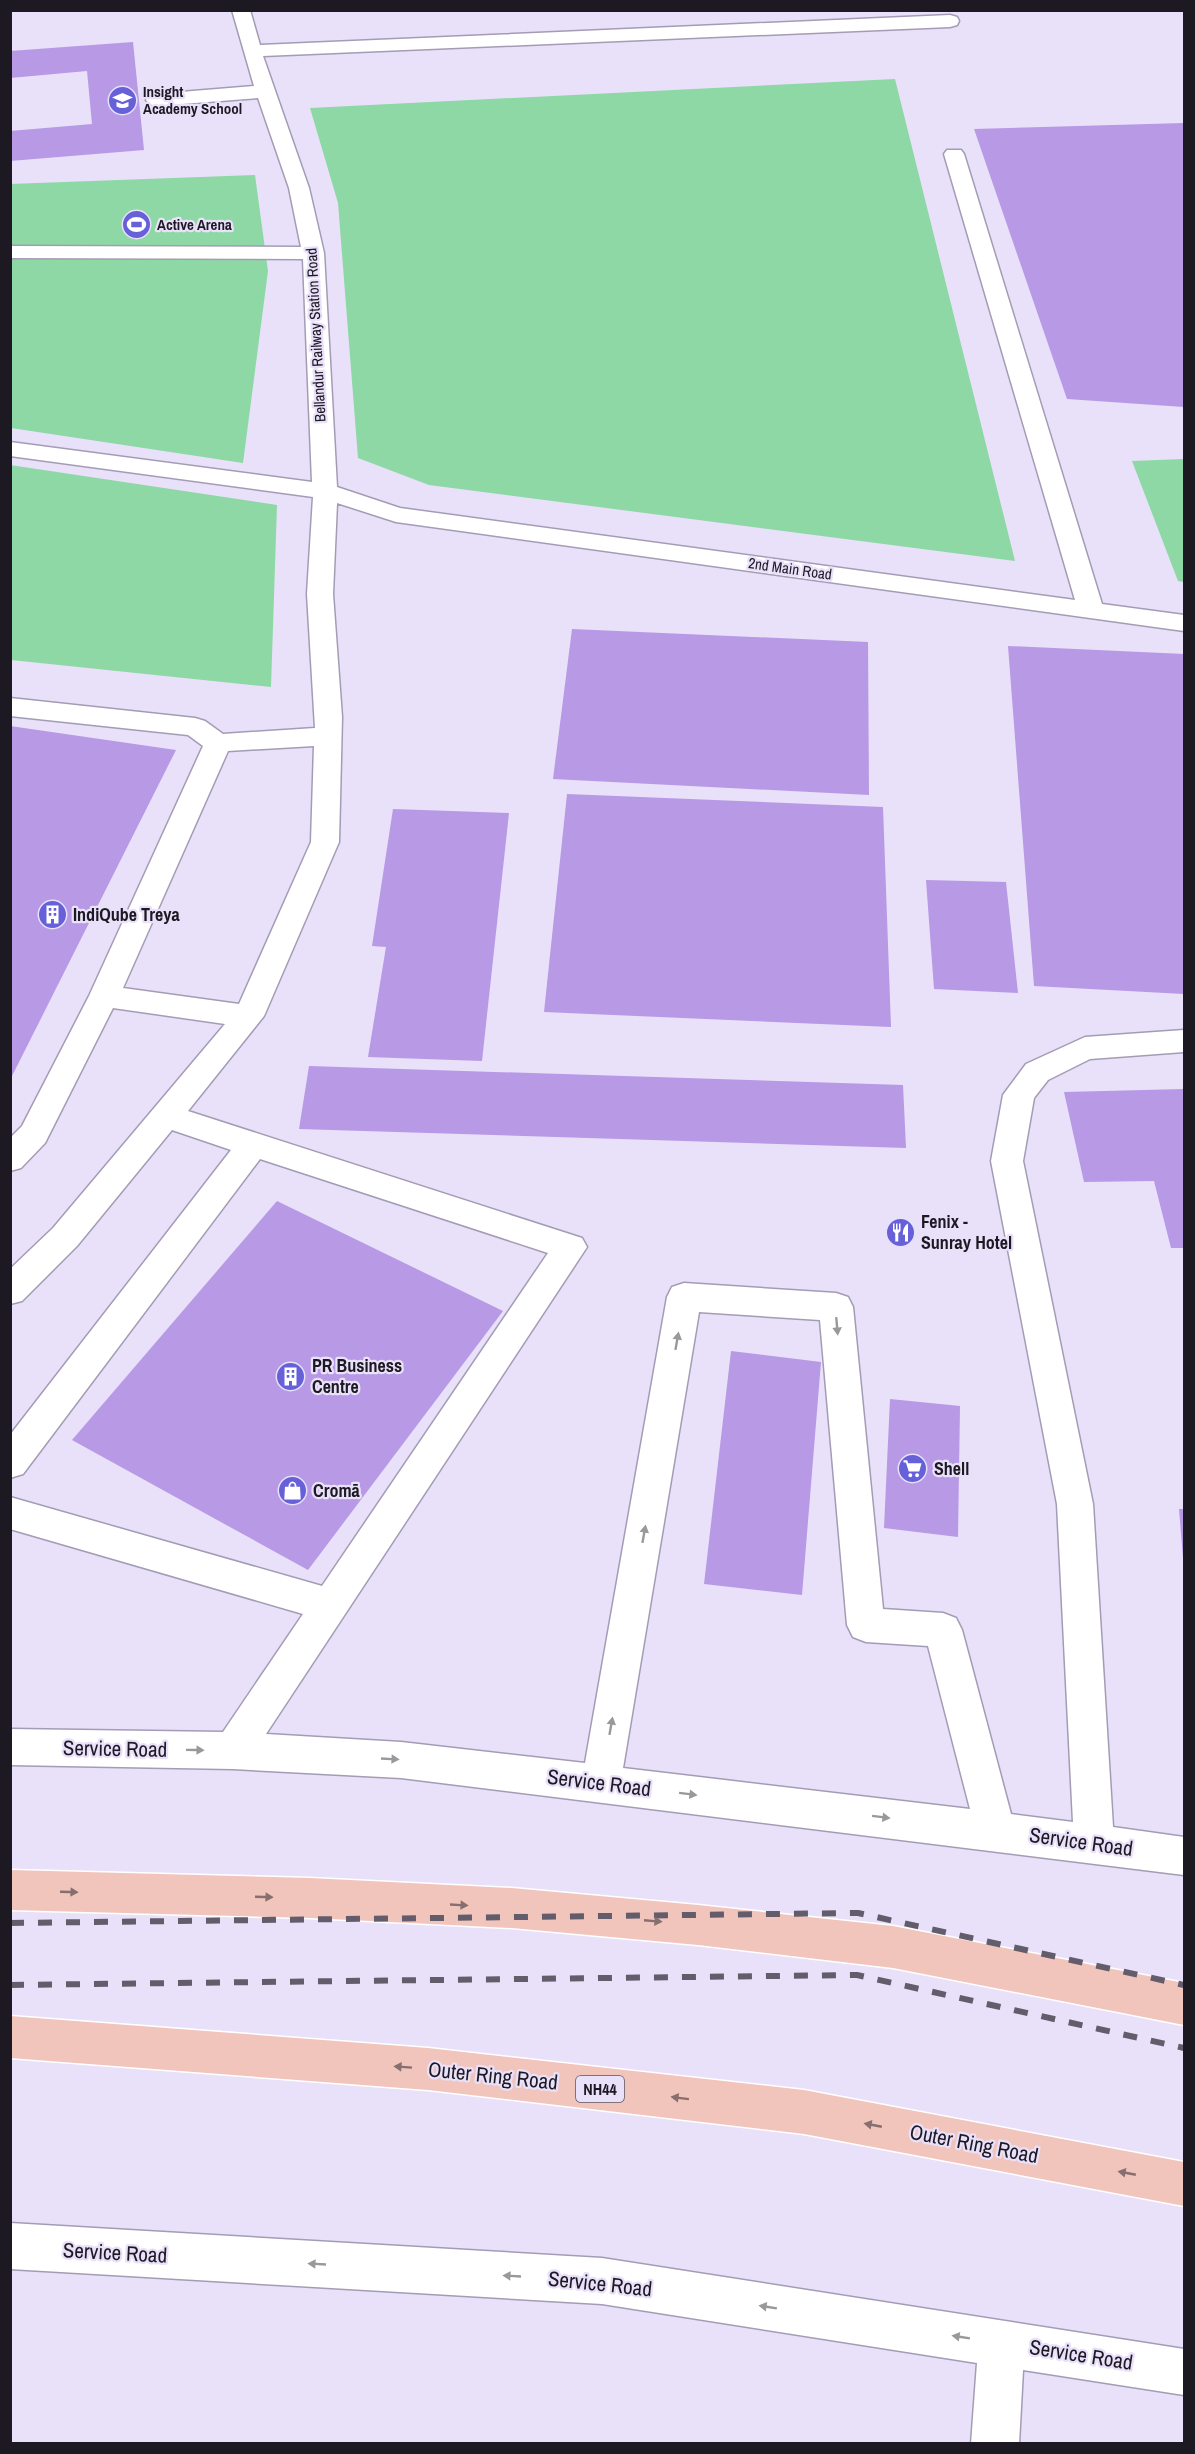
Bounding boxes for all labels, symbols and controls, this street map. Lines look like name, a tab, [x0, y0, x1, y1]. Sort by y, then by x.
place label: Insight Academy School	[143, 81, 242, 119]
school or university icon: Insight Academy School	[106, 85, 138, 117]
sports icon: Active Arena	[120, 209, 152, 241]
place label: Active Arena	[157, 214, 232, 235]
street label: Bellandur Railway Station Road	[300, 247, 331, 423]
street label: 2nd Main Road	[747, 552, 833, 585]
building icon: IndiQube Treya	[36, 899, 68, 931]
place label: IndiQube Treya	[73, 902, 180, 927]
place label: Fenix - Sunray Hotel	[921, 1209, 1012, 1255]
restaurant icon: Fenix - Sunray Hotel	[884, 1216, 916, 1248]
one-way arrow	[832, 1316, 842, 1335]
one-way arrow	[672, 1332, 681, 1351]
place label: PR Business Centre	[312, 1353, 402, 1399]
building icon: PR Business Centre	[275, 1360, 307, 1392]
supermarket icon: Shell	[897, 1453, 929, 1485]
place label: Shell	[934, 1456, 969, 1481]
shop icon: Cromā	[276, 1475, 308, 1507]
place label: Cromā	[313, 1478, 361, 1503]
one-way arrow	[640, 1524, 649, 1543]
one-way arrow	[607, 1716, 616, 1735]
street label: Service Road	[63, 1733, 167, 1764]
one-way arrow	[185, 1746, 204, 1755]
one-way arrow	[380, 1755, 399, 1764]
street label: Service Road	[546, 1762, 653, 1803]
one-way arrow	[678, 1789, 697, 1799]
one-way arrow	[872, 1812, 891, 1822]
street label: Service Road	[1027, 1820, 1135, 1863]
one-way arrow	[59, 1887, 78, 1897]
one-way arrow	[254, 1892, 273, 1902]
one-way arrow	[449, 1901, 468, 1910]
one-way arrow	[644, 1916, 663, 1926]
street label: Outer Ring Road	[427, 2054, 559, 2097]
one-way arrow	[394, 2062, 413, 2072]
road number: NH44	[576, 2076, 624, 2102]
one-way arrow	[671, 2093, 690, 2103]
street label: Outer Ring Road	[907, 2117, 1041, 2170]
one-way arrow	[864, 2121, 883, 2130]
one-way arrow	[1117, 2168, 1136, 2177]
street label: Service Road	[62, 2235, 168, 2270]
one-way arrow	[308, 2260, 327, 2269]
street label: Service Road	[547, 2264, 653, 2303]
one-way arrow	[503, 2271, 522, 2280]
one-way arrow	[758, 2302, 777, 2311]
one-way arrow	[951, 2332, 970, 2341]
street label: Service Road	[1027, 2332, 1135, 2377]

